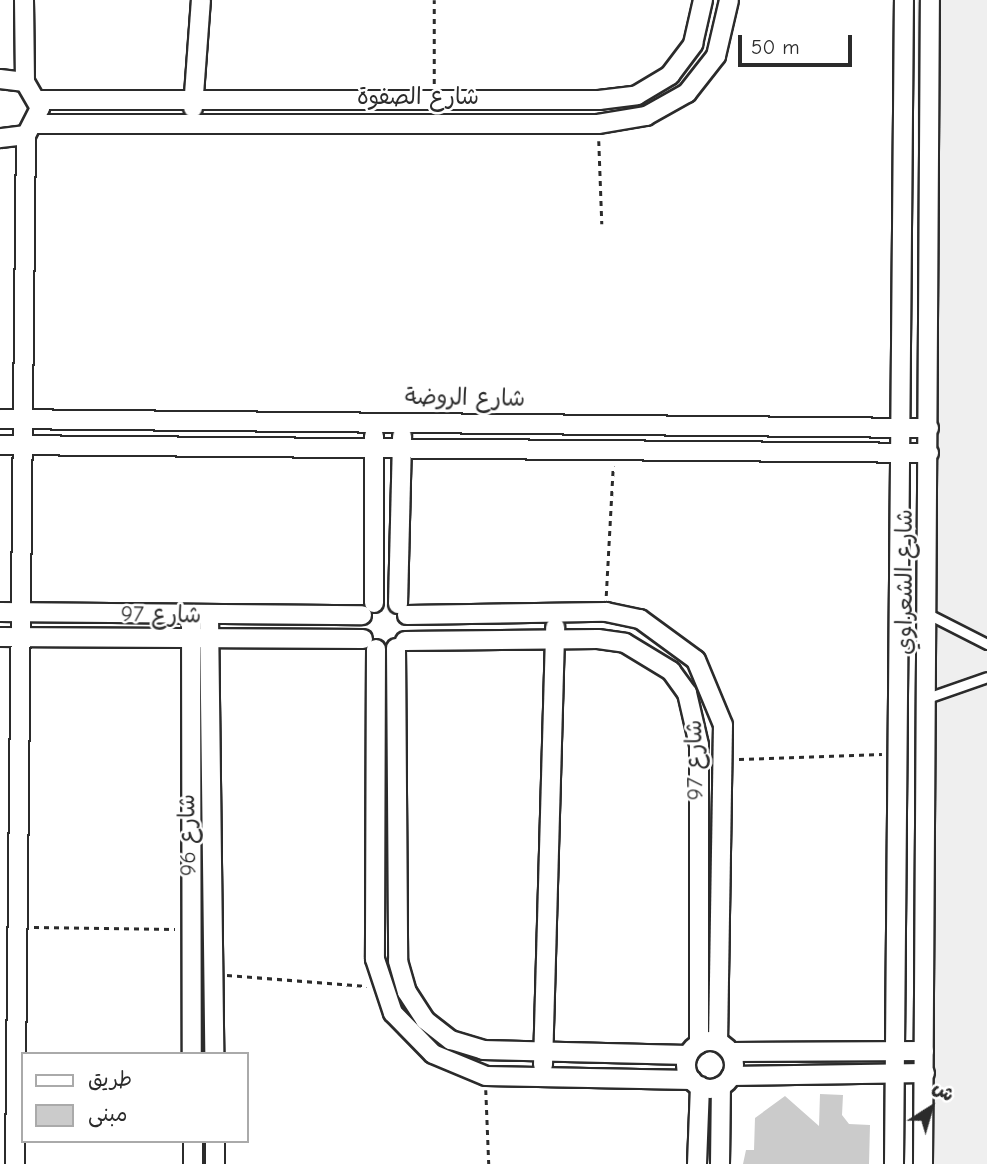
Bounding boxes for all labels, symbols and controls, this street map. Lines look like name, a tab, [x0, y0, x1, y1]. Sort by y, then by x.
scale bar	[742, 21, 856, 65]
text: 50 m	[751, 35, 800, 59]
street label: شارع الصفوة	[357, 83, 479, 111]
street label: شارع الروضة	[405, 383, 525, 413]
street label: شارع الشعراوي	[891, 509, 919, 655]
street label: شارع 97	[120, 600, 202, 630]
street label: شارع 97	[680, 719, 710, 801]
street label: شارع 96	[173, 794, 203, 876]
legend	[21, 1052, 248, 1143]
text: طريق	[88, 1067, 132, 1091]
north arrow	[896, 1073, 966, 1143]
text: ش	[929, 1076, 959, 1106]
text: مبنى	[88, 1102, 127, 1126]

